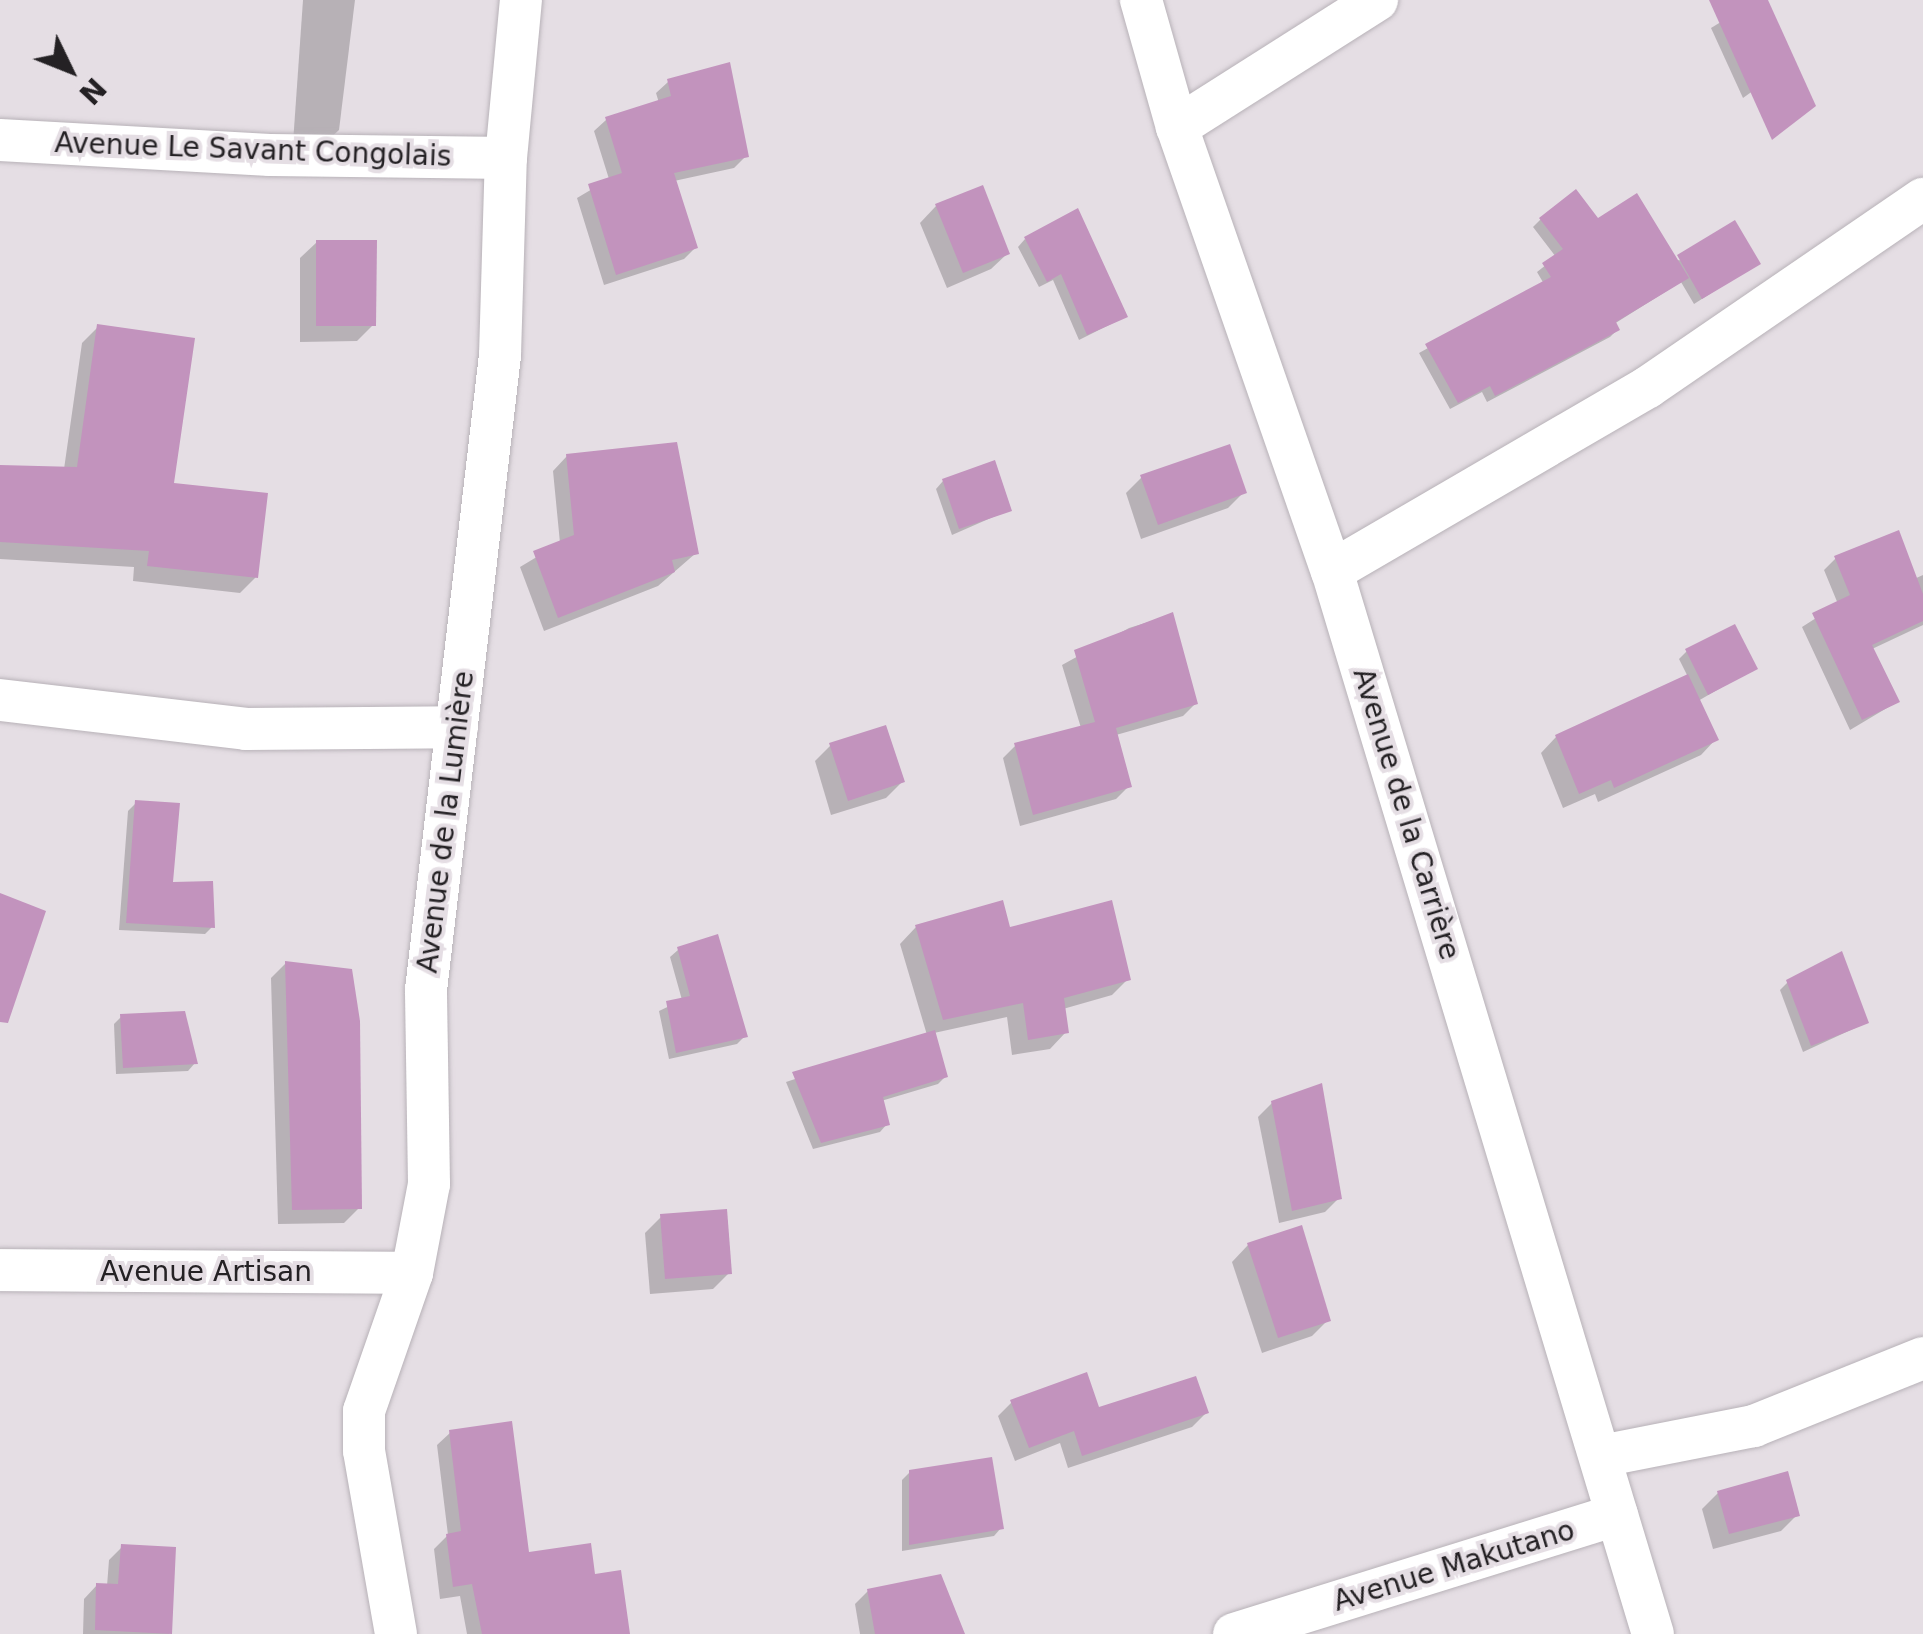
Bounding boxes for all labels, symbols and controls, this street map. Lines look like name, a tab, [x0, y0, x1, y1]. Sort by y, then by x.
north arrow	[20, 20, 120, 120]
text: N	[72, 71, 112, 111]
street label: Avenue Le Savant Congolais	[54, 126, 452, 174]
street label: Avenue de la Carrière	[1346, 664, 1466, 964]
street label: Avenue de la Lumière	[411, 669, 481, 975]
street label: Avenue Artisan	[100, 1255, 312, 1289]
street label: Avenue Makutano	[1329, 1513, 1579, 1619]

